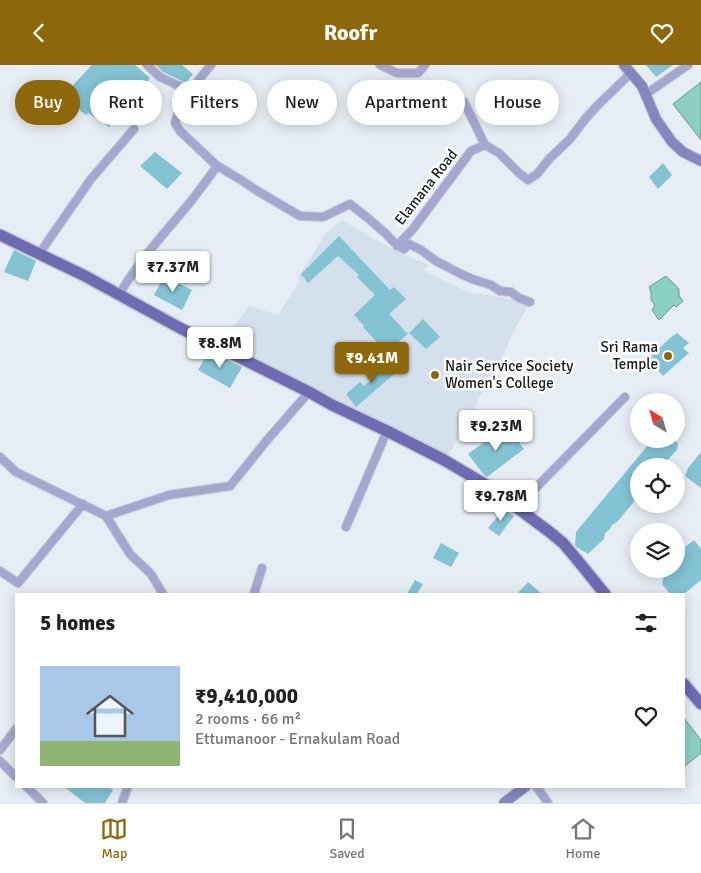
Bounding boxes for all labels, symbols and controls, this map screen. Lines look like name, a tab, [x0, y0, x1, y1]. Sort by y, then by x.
icon: back	[25, 19, 53, 47]
text: Roofr	[324, 19, 377, 46]
icon: heart	[648, 19, 676, 47]
chip: Buy	[15, 80, 80, 125]
chip: Rent	[90, 80, 162, 125]
chip: Filters	[172, 80, 257, 125]
chip: New	[267, 80, 337, 125]
chip: Apartment	[347, 80, 465, 125]
chip: House	[475, 80, 559, 125]
street label: Elamana Road	[391, 145, 461, 229]
pin: ₹7.37M	[132, 251, 214, 293]
text: ₹7.37M	[147, 257, 199, 277]
pin: ₹8.8M	[185, 327, 255, 369]
text: ₹8.8M	[198, 333, 242, 353]
place label: Sri Rama Temple	[600, 338, 658, 373]
pin: ₹9.41M	[331, 341, 413, 384]
text: ₹9.41M	[346, 348, 398, 368]
marker: Sri Rama Temple	[662, 350, 674, 362]
place label: Nair Service Society Women's College	[445, 357, 573, 392]
marker: Nair Service Society Women's College	[429, 369, 441, 381]
north arrow	[630, 393, 685, 447]
map controls	[630, 393, 685, 578]
pin: ₹9.23M	[455, 409, 537, 452]
text: ₹9.23M	[470, 416, 522, 436]
button: locate	[630, 458, 685, 513]
pin: ₹9.78M	[460, 479, 542, 522]
text: ₹9.78M	[475, 486, 527, 506]
button: layers	[630, 523, 685, 578]
icon: filters	[632, 609, 660, 637]
text: 5 homes	[40, 610, 115, 636]
text: ₹9,410,000	[195, 683, 298, 709]
icon: home	[80, 686, 140, 746]
icon: heart	[632, 702, 660, 730]
text: 2 rooms · 66 m²	[195, 709, 301, 729]
text: Ettumanoor - Ernakulam Road	[195, 729, 400, 749]
tab: Map	[100, 815, 128, 862]
tab: Saved	[329, 815, 365, 862]
tab: Home	[566, 815, 601, 862]

